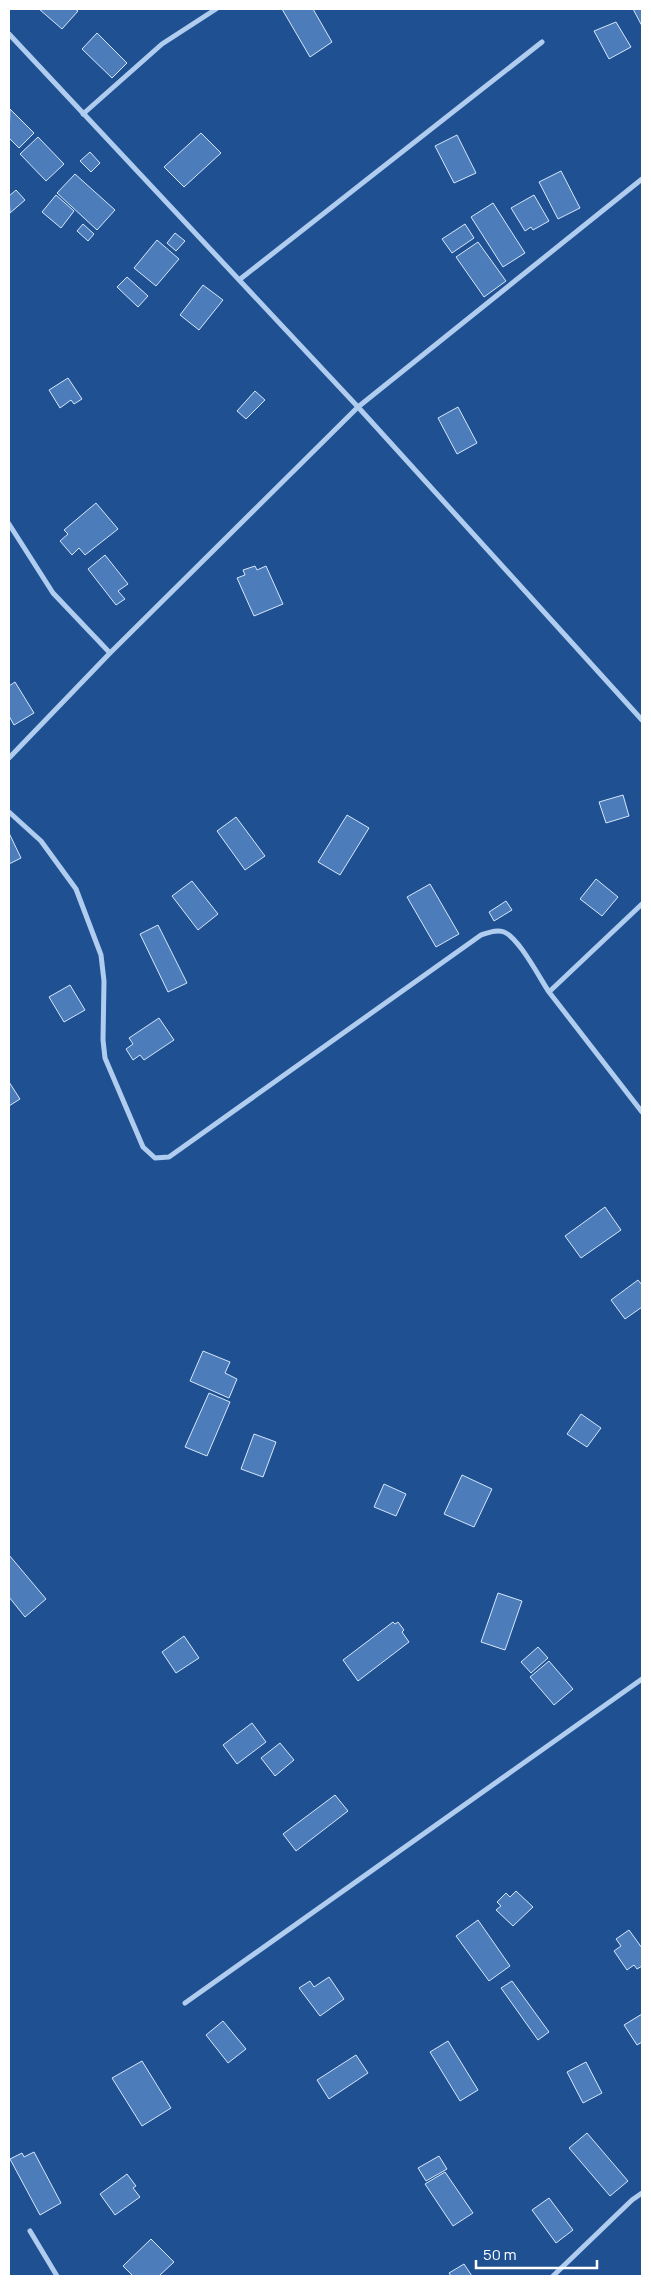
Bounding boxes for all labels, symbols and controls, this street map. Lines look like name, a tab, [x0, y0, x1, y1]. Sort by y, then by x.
scale bar	[476, 2238, 597, 2270]
text: 50 m	[483, 2244, 517, 2265]

